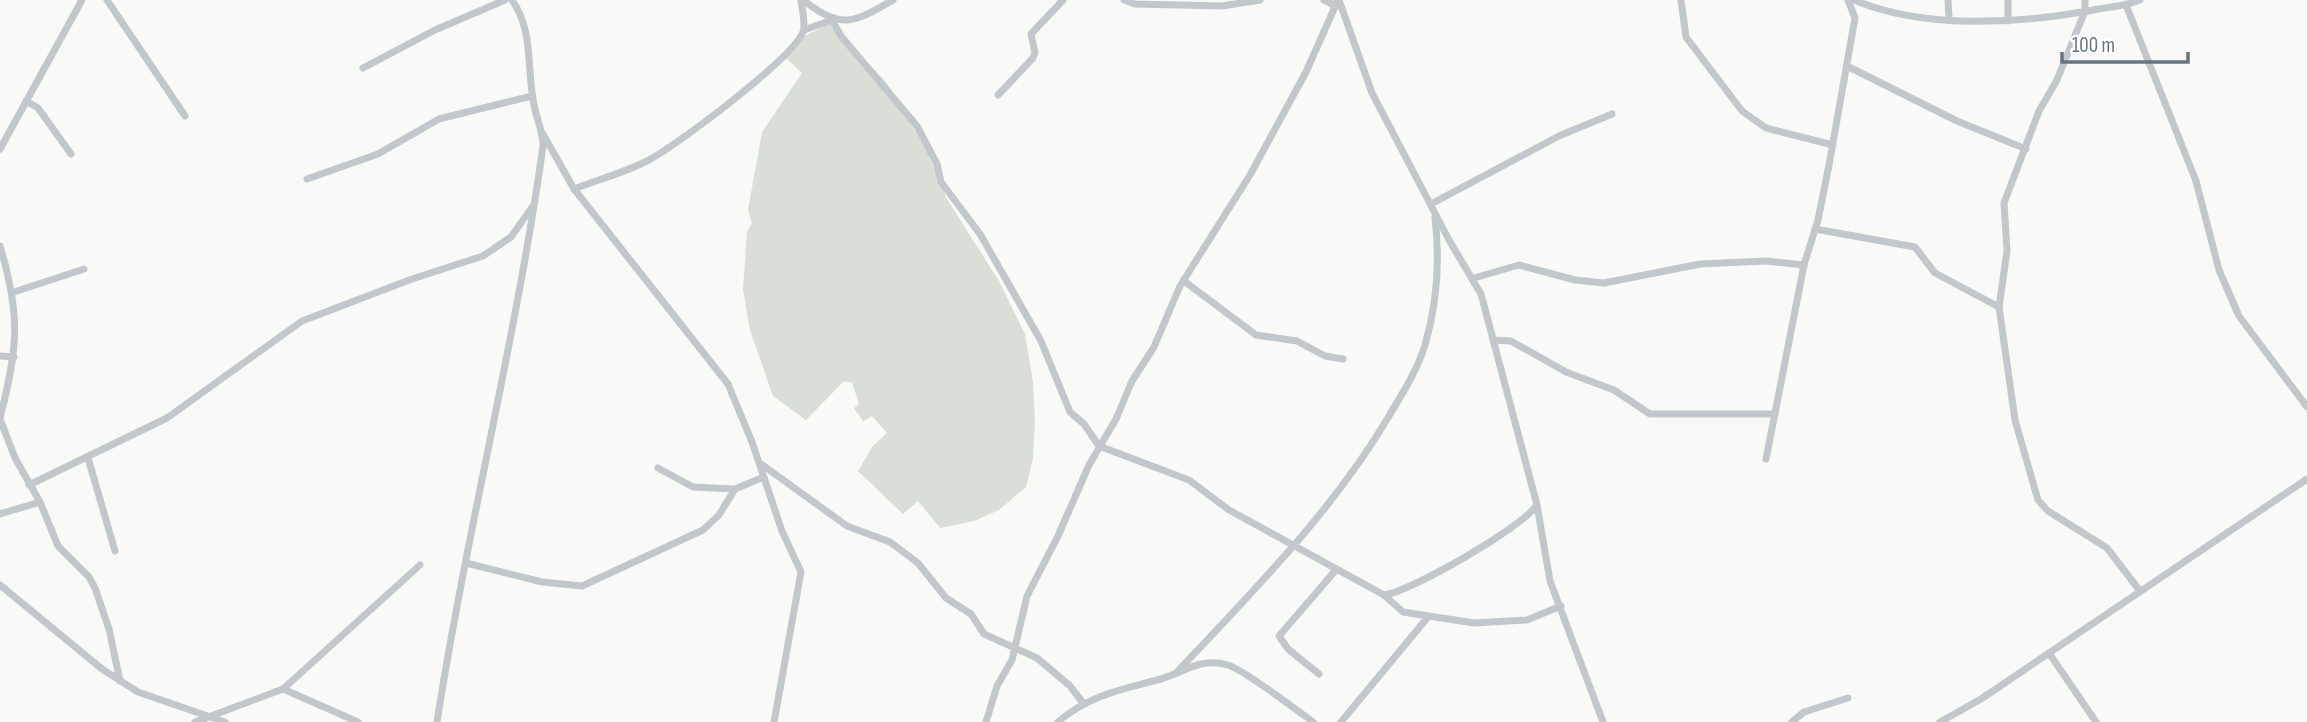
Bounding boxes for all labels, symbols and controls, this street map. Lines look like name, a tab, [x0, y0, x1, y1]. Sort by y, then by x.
scale bar	[2062, 21, 2188, 65]
text: 100 m	[2072, 33, 2115, 58]

